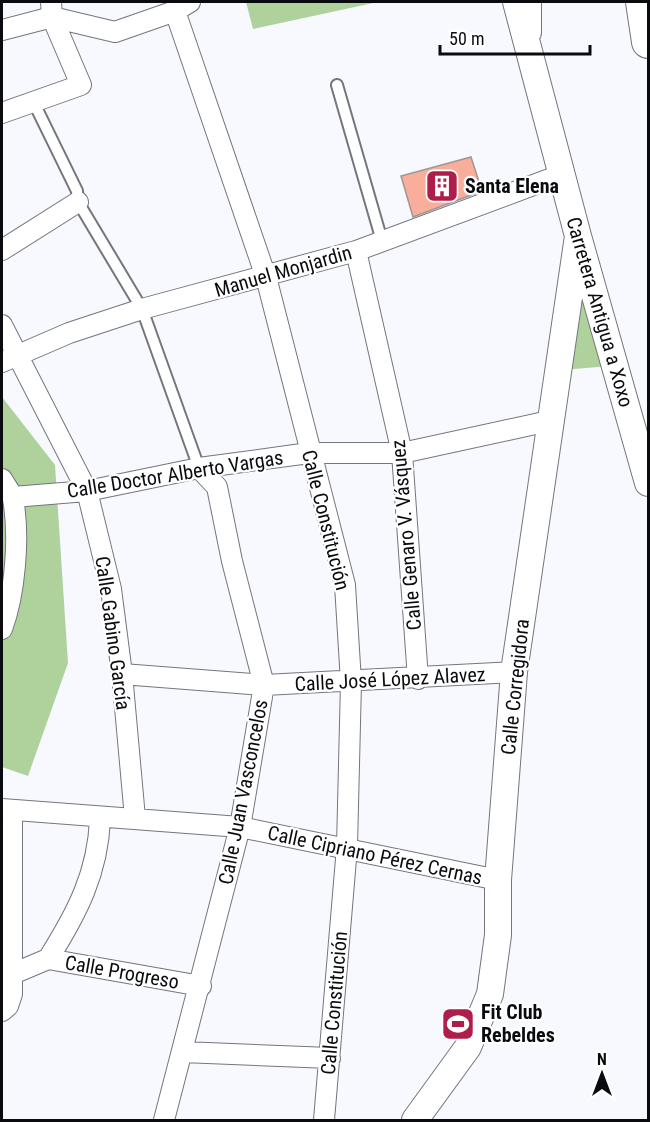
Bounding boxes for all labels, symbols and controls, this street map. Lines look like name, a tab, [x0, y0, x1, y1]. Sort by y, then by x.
scale bar	[440, 18, 590, 56]
text: 50 m	[449, 28, 484, 49]
building icon: Santa Elena	[424, 168, 460, 204]
place label: Santa Elena	[465, 174, 559, 198]
street label: Carretera Antigua a Xoxo	[561, 214, 639, 410]
street label: Manuel Monjardin	[212, 240, 354, 302]
street label: Calle Genaro V. Vásquez	[386, 439, 426, 631]
street label: Calle Doctor Alberto Vargas	[65, 445, 285, 503]
street label: Calle Constitución	[297, 447, 355, 593]
street label: Calle Gabino García	[90, 555, 136, 711]
street label: Calle Corregidora	[496, 618, 534, 756]
street label: Calle José López Alavez	[294, 662, 486, 696]
street label: Calle Juan Vasconcelos	[213, 697, 273, 887]
street label: Calle Cipriano Pérez Cernas	[266, 821, 484, 889]
street label: Calle Constitución	[316, 930, 352, 1076]
street label: Calle Progreso	[63, 950, 181, 994]
place label: Fit Club Rebeldes	[481, 1000, 555, 1047]
sports icon: Fit Club Rebeldes	[440, 1006, 476, 1042]
north arrow	[572, 1044, 632, 1104]
text: N	[597, 1050, 607, 1069]

